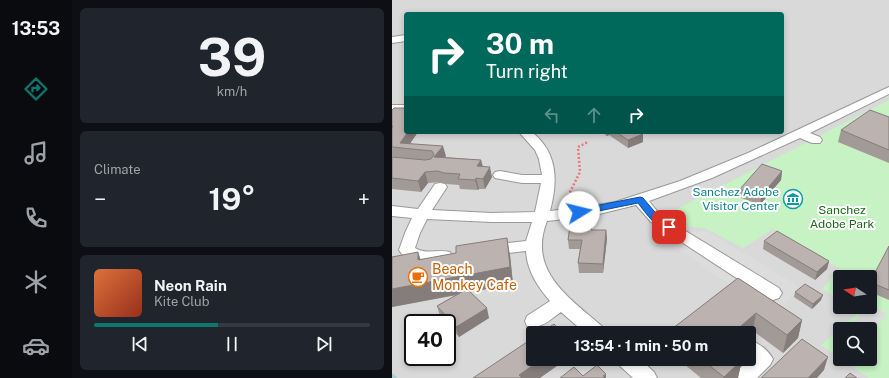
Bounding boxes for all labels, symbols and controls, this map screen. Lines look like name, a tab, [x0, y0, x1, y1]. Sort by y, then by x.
text: 13:53	[12, 18, 60, 39]
text: 39	[198, 27, 266, 88]
text: 30 m	[486, 27, 554, 60]
icon: right	[420, 28, 472, 80]
text: Turn right	[486, 61, 568, 82]
icon: directions	[22, 75, 50, 103]
text: km/h	[217, 84, 247, 99]
icon: left	[541, 104, 563, 126]
icon: ahead	[583, 104, 605, 126]
icon: right	[625, 104, 647, 126]
icon: music	[22, 139, 50, 167]
text: Climate	[94, 162, 141, 177]
text: 19°	[209, 181, 255, 217]
place label: Sanchez Adobe Visitor Center	[692, 185, 779, 213]
text: −	[94, 186, 106, 212]
text: +	[358, 186, 370, 212]
museum icon: Sanchez Adobe Visitor Center	[782, 188, 804, 210]
position arrow	[558, 191, 600, 233]
park label: Sanchez Adobe Park	[810, 203, 875, 231]
icon: phone	[22, 204, 50, 232]
pin	[652, 210, 686, 244]
icon: arrive	[658, 216, 680, 238]
place label: Beach Monkey Cafe	[432, 261, 517, 293]
cafe icon: Beach Monkey Cafe	[407, 266, 429, 288]
icon: climate	[22, 268, 50, 296]
north arrow	[833, 270, 877, 314]
map controls	[833, 270, 877, 366]
text: Neon Rain	[154, 277, 227, 294]
text: Kite Club	[154, 294, 209, 309]
speed limit sign: 40	[404, 314, 456, 366]
button: search	[833, 322, 877, 366]
icon: car	[22, 332, 50, 360]
icon: previous	[129, 333, 151, 355]
icon: pause	[221, 333, 243, 355]
icon: next	[313, 333, 335, 355]
text: 13:54 · 1 min · 50 m	[574, 337, 708, 354]

